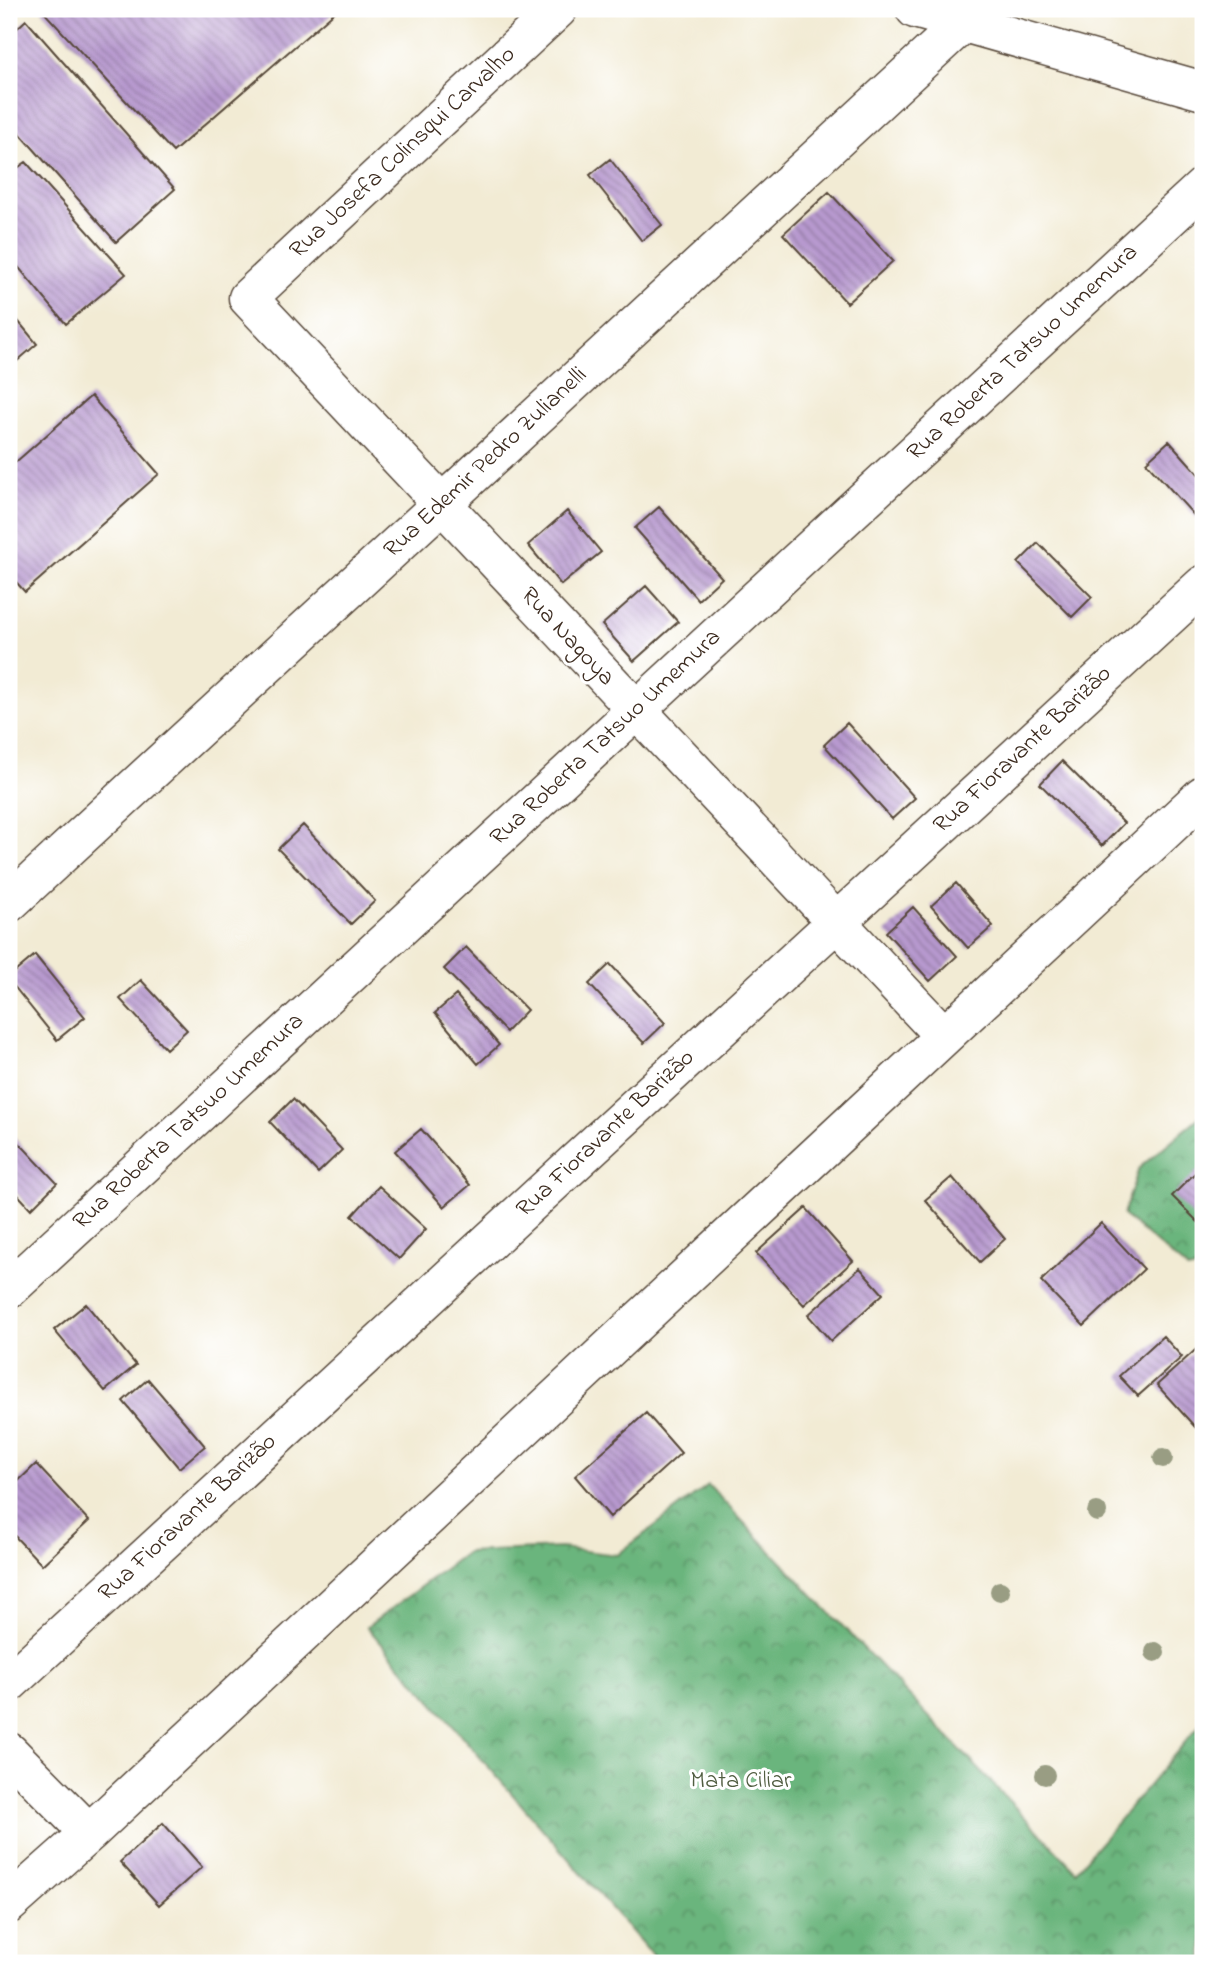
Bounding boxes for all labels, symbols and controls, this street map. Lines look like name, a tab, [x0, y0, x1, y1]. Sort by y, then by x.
street label: Rua Josefa Colinsqui Carvalho	[282, 39, 524, 267]
street label: Rua Roberta Tatsuo Umemura	[899, 236, 1147, 470]
street label: Rua Edemir Pedro Zulianelli	[376, 359, 596, 567]
street label: Rua Nagoya	[511, 579, 622, 695]
street label: Rua Roberta Tatsuo Umemura	[482, 621, 730, 855]
street label: Rua Fioravante Barizão	[926, 658, 1120, 842]
street label: Rua Roberta Tatsuo Umemura	[65, 1005, 313, 1239]
street label: Rua Fioravante Barizão	[509, 1042, 703, 1226]
street label: Rua Fioravante Barizão	[91, 1426, 285, 1610]
park label: Mata Ciliar	[691, 1764, 792, 1799]

